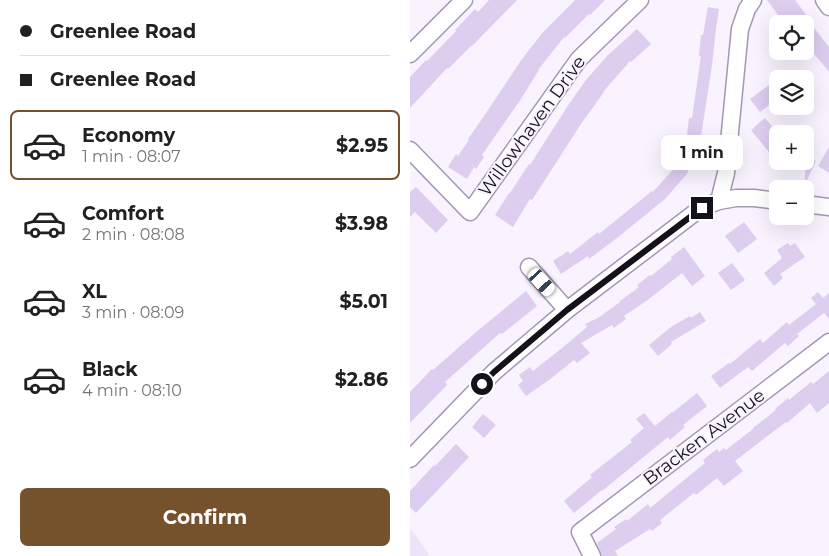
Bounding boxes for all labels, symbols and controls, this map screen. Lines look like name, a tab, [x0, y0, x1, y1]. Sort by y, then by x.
map controls	[769, 15, 814, 225]
button: locate	[769, 15, 814, 60]
text: Greenlee Road	[50, 20, 196, 43]
street label: Willowhaven Drive	[474, 51, 590, 200]
text: Greenlee Road	[50, 68, 196, 91]
button: layers	[769, 70, 814, 115]
icon: car	[22, 123, 67, 168]
text: Economy	[82, 124, 175, 147]
button: +	[769, 125, 814, 170]
text: $2.95	[336, 134, 388, 157]
callout: 1 min	[661, 136, 743, 170]
text: 1 min	[680, 143, 724, 162]
text: 1 min · 08:07	[82, 147, 181, 166]
button: −	[769, 180, 814, 225]
route end	[691, 197, 713, 219]
icon: car	[22, 201, 67, 246]
text: Comfort	[82, 202, 164, 225]
text: $3.98	[335, 212, 388, 235]
text: 2 min · 08:08	[82, 225, 185, 244]
car	[526, 266, 557, 298]
icon: car	[22, 279, 67, 324]
text: XL	[82, 280, 107, 303]
text: $5.01	[340, 290, 388, 313]
text: 3 min · 08:09	[82, 303, 184, 322]
icon: car	[22, 357, 67, 402]
text: Black	[82, 358, 138, 381]
text: $2.86	[335, 368, 388, 391]
route start	[471, 373, 493, 395]
text: 4 min · 08:10	[82, 381, 182, 400]
street label: Bracken Avenue	[639, 384, 769, 490]
button: Confirm	[20, 488, 390, 546]

